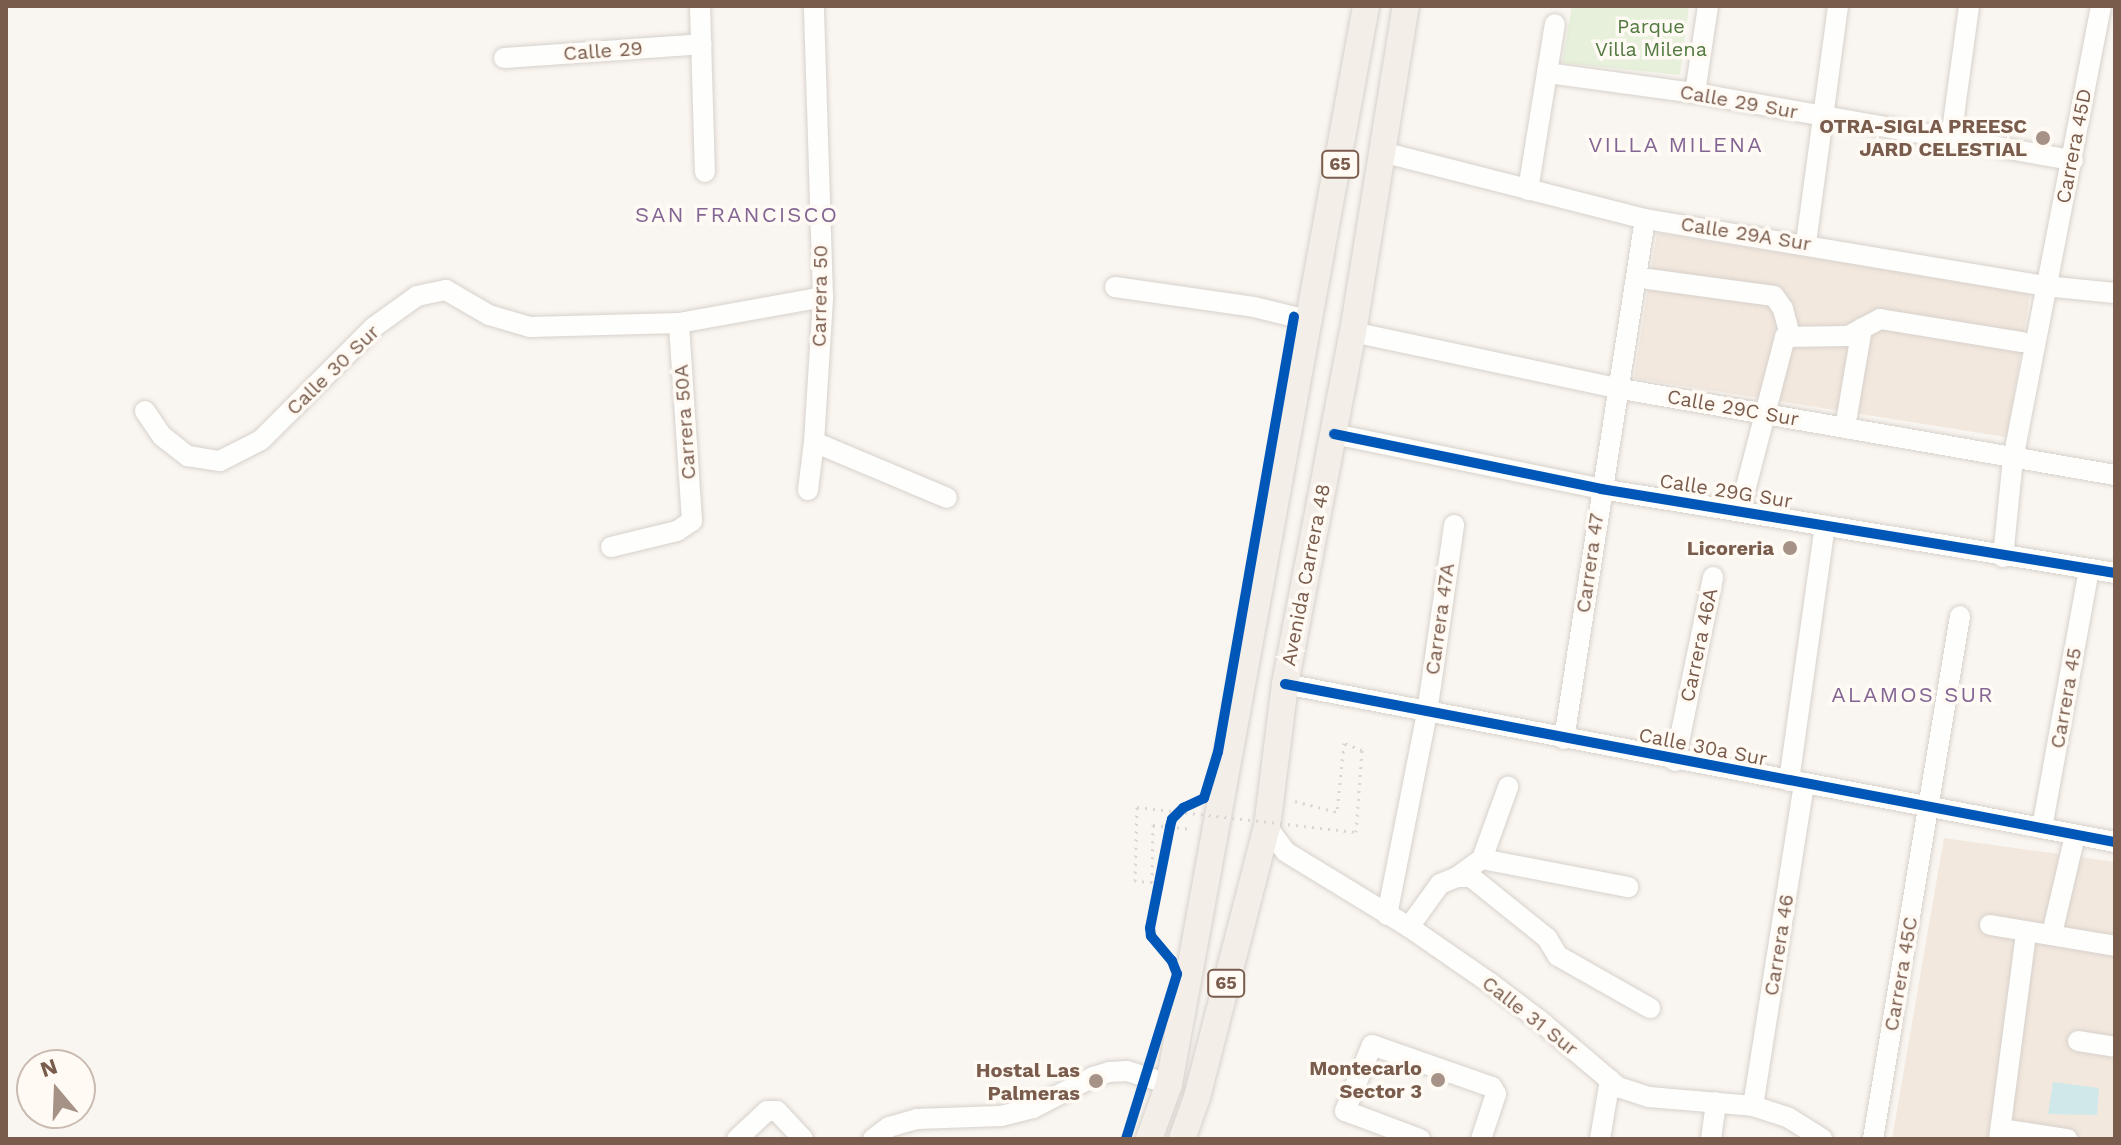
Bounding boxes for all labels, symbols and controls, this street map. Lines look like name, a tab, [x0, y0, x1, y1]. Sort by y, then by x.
park label: Parque Villa Milena	[1595, 15, 1707, 62]
street label: Calle 29	[562, 36, 644, 66]
street label: Calle 29 Sur	[1678, 80, 1800, 124]
street label: Carrera 45D	[2051, 86, 2097, 206]
place label: OTRA-SIGLA PREESC JARD CELESTIAL	[1819, 114, 2027, 161]
marker: OTRA-SIGLA PREESC JARD CELESTIAL	[2034, 129, 2052, 147]
district label: VILLA MILENA	[1588, 132, 1764, 158]
road number: 65	[1320, 150, 1360, 178]
district label: SAN FRANCISCO	[635, 202, 839, 228]
street label: Calle 29A Sur	[1679, 212, 1813, 256]
street label: Carrera 50	[807, 244, 833, 348]
street label: Calle 30 Sur	[282, 320, 384, 420]
street label: Carrera 50A	[669, 363, 701, 481]
street label: Calle 29C Sur	[1665, 385, 1801, 431]
street label: Calle 29G Sur	[1658, 469, 1794, 513]
street label: Avenida Carrera 48	[1276, 481, 1336, 669]
street label: Carrera 47	[1571, 511, 1609, 615]
place label: Licoreria	[1687, 536, 1774, 560]
marker: Licoreria	[1781, 539, 1799, 557]
street label: Carrera 47A	[1420, 561, 1460, 677]
street label: Carrera 46A	[1675, 586, 1723, 704]
street label: Carrera 45	[2045, 645, 2087, 751]
district label: ALAMOS SUR	[1831, 682, 1995, 708]
street label: Calle 30a Sur	[1636, 723, 1770, 771]
street label: Carrera 46	[1759, 892, 1799, 998]
street label: Carrera 45C	[1879, 915, 1923, 1033]
road number: 65	[1206, 969, 1246, 997]
street label: Calle 31 Sur	[1477, 971, 1583, 1061]
north arrow	[16, 1049, 96, 1129]
text: N	[37, 1053, 60, 1082]
place label: Montecarlo Sector 3	[1309, 1056, 1422, 1103]
place label: Hostal Las Palmeras	[976, 1058, 1080, 1105]
marker: Montecarlo Sector 3	[1429, 1071, 1447, 1089]
marker: Hostal Las Palmeras	[1087, 1072, 1105, 1090]

